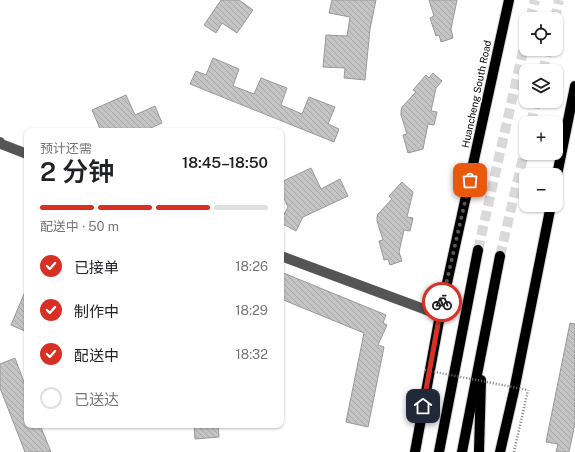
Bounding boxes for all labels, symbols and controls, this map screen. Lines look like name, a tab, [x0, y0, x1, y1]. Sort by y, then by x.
map controls	[519, 12, 563, 212]
button: locate	[519, 12, 563, 56]
street label: Huancheng South Road	[459, 39, 493, 149]
button: layers	[519, 64, 563, 108]
button: +	[519, 116, 563, 160]
text: 预计还需	[40, 141, 92, 156]
text: 18:45–18:50	[182, 154, 268, 171]
text: 2 分钟	[40, 156, 114, 187]
pin	[453, 163, 487, 197]
button: −	[519, 168, 563, 212]
icon: bag	[459, 169, 481, 191]
text: 配送中 · 50 m	[40, 219, 119, 234]
icon: check	[40, 255, 62, 277]
text: 已接单	[74, 259, 119, 276]
text: 18:26	[235, 259, 268, 274]
courier	[422, 282, 462, 322]
icon: bike	[431, 291, 453, 313]
icon: check	[40, 299, 62, 321]
text: 制作中	[74, 303, 119, 320]
text: 18:29	[235, 303, 268, 318]
icon: check	[40, 343, 62, 365]
text: 配送中	[74, 347, 119, 364]
text: 18:32	[235, 347, 268, 362]
pin	[406, 389, 440, 423]
text: 已送达	[74, 391, 119, 408]
icon: home	[412, 395, 434, 417]

